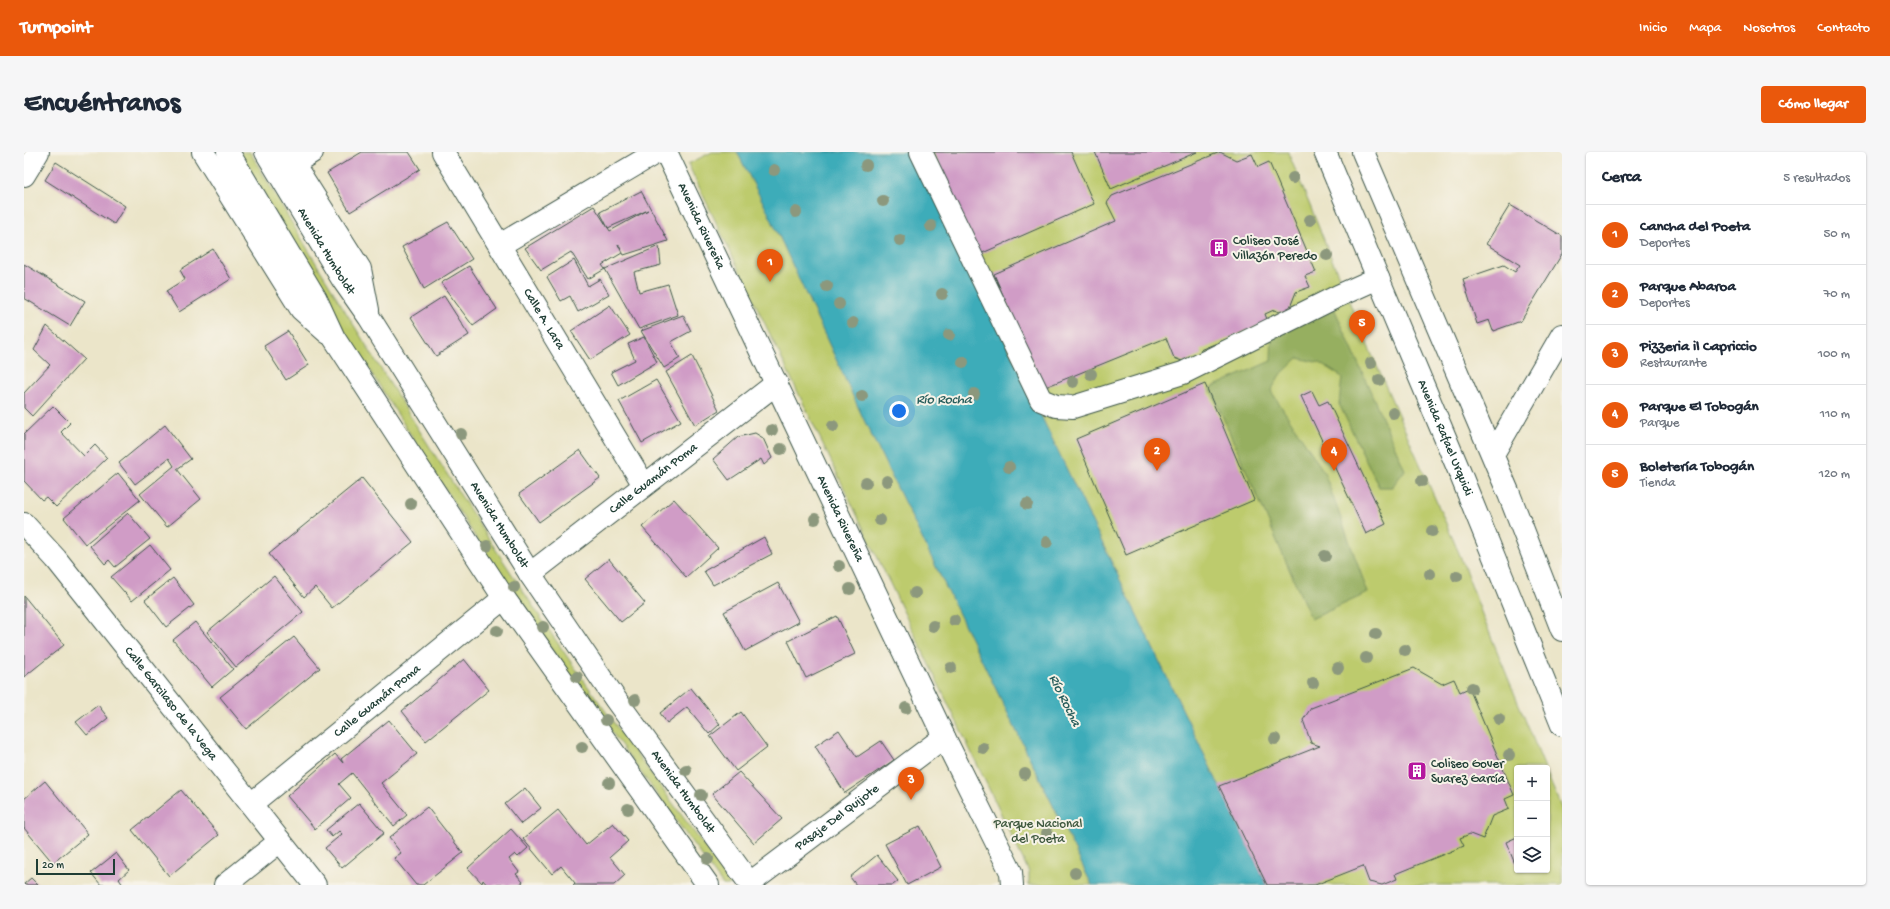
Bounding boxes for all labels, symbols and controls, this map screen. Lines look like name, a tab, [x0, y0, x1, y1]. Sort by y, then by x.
text: Turnpoint	[20, 17, 92, 40]
text: Inicio	[1639, 20, 1667, 37]
text: Mapa	[1689, 20, 1721, 37]
text: Nosotros	[1743, 20, 1795, 37]
text: Contacto	[1817, 20, 1870, 37]
button: Cómo llegar	[1761, 86, 1866, 123]
text: Encuéntranos	[24, 88, 180, 121]
text: Cerca	[1602, 168, 1641, 188]
text: 5 resultados	[1783, 171, 1850, 186]
street label: Avenida Rivereña	[674, 180, 728, 272]
street label: Avenida Humboldt	[294, 205, 359, 299]
text: Cancha del Poeta	[1640, 218, 1750, 236]
text: 1	[1612, 227, 1618, 242]
text: 50 m	[1823, 227, 1850, 242]
place label: Coliseo José Villazón Peredo	[1232, 234, 1318, 264]
text: Deportes	[1640, 236, 1690, 251]
building icon: Coliseo José Villazón Peredo	[1208, 237, 1230, 259]
pin: 1	[757, 249, 783, 282]
text: Parque Abaroa	[1640, 278, 1736, 296]
street label: Calle A. Lara	[520, 286, 568, 353]
text: 2	[1612, 287, 1618, 302]
text: 70 m	[1824, 287, 1850, 302]
text: Deportes	[1640, 296, 1690, 311]
pin: 5	[1349, 310, 1375, 343]
text: Pizzeria il Capriccio	[1640, 338, 1757, 356]
text: 3	[1612, 347, 1618, 362]
text: 100 m	[1818, 347, 1850, 362]
text: Restaurante	[1640, 356, 1707, 371]
street label: Avenida Rafael Urquidi	[1414, 378, 1476, 498]
water label: Río Rocha	[916, 392, 973, 409]
text: Parque El Tobogán	[1640, 398, 1759, 416]
your location	[889, 401, 909, 421]
text: 4	[1612, 407, 1618, 422]
text: 110 m	[1820, 407, 1850, 422]
text: Parque	[1640, 416, 1680, 431]
pin: 2	[1144, 438, 1170, 471]
pin: 4	[1321, 438, 1347, 471]
street label: Calle Guamán Poma	[606, 439, 701, 517]
text: Boletería Tobogán	[1640, 458, 1754, 476]
text: 5	[1612, 467, 1618, 482]
text: 120 m	[1819, 467, 1850, 482]
street label: Avenida Rivereña	[813, 473, 868, 565]
text: Tienda	[1640, 476, 1676, 491]
street label: Avenida Humboldt	[467, 479, 533, 572]
street label: Calle Garcilaso de la Vega	[121, 644, 221, 764]
street label: Calle Guamán Poma	[331, 661, 424, 741]
water label: Río Rocha	[1044, 672, 1084, 731]
street label: Avenida Humboldt	[648, 747, 719, 838]
place label: Coliseo Gover Suarez García	[1431, 757, 1506, 787]
building icon: Coliseo Gover Suarez García	[1406, 760, 1428, 782]
map controls	[1514, 765, 1550, 873]
button: +	[1514, 765, 1550, 801]
pin: 3	[898, 767, 924, 800]
street label: Pasaje Del Quijote	[791, 781, 882, 855]
button: −	[1514, 801, 1550, 837]
park label: Parque Nacional del Poeta	[993, 817, 1082, 847]
button: layers	[1514, 837, 1550, 873]
scale bar	[36, 857, 115, 876]
text: 20 m	[42, 860, 64, 872]

